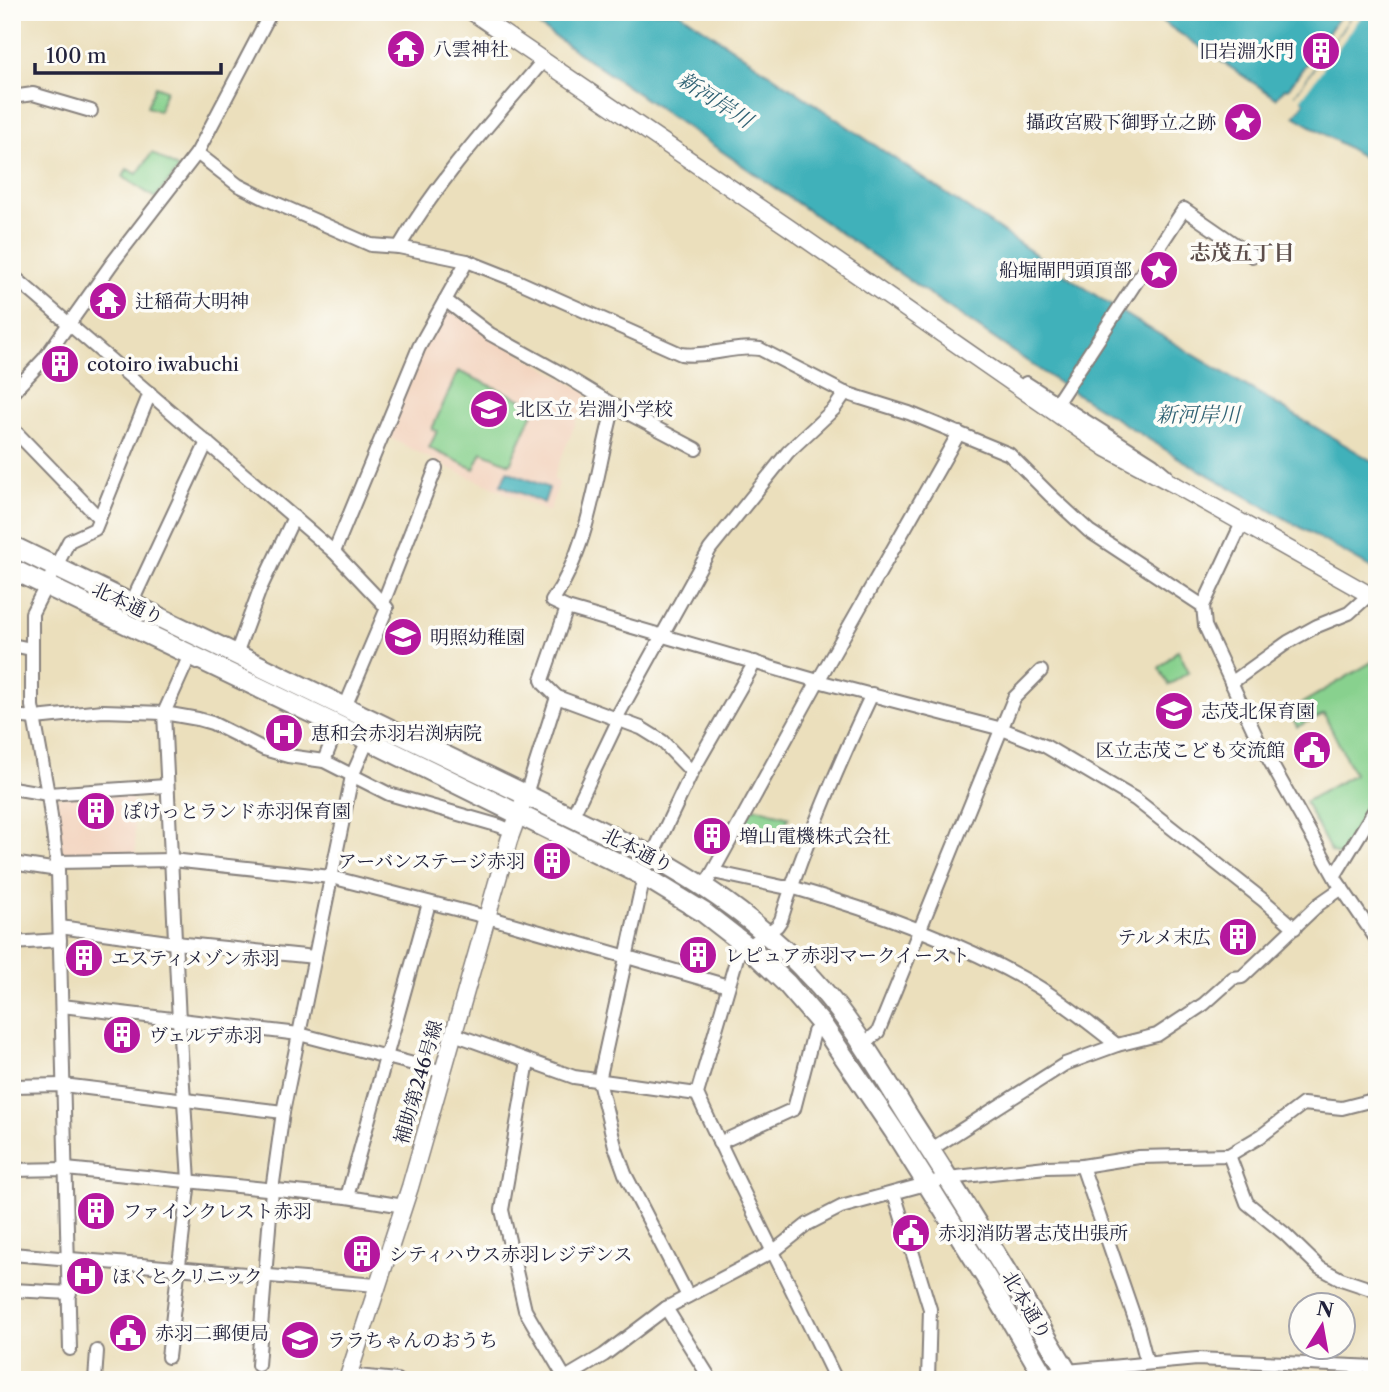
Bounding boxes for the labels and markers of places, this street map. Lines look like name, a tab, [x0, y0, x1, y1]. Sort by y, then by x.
temple icon: 八雲神社	[385, 28, 427, 70]
building icon: 旧岩淵水門	[1300, 30, 1342, 72]
place label: 八雲神社	[433, 38, 509, 61]
place label: 旧岩淵水門	[1199, 40, 1294, 63]
place icon: 攝政宮殿下御野立之跡	[1222, 101, 1264, 143]
place label: 攝政宮殿下御野立之跡	[1026, 111, 1216, 134]
place icon: 船堀閘門頭頂部	[1138, 249, 1180, 291]
place label: 船堀閘門頭頂部	[999, 259, 1132, 282]
temple icon: 辻稲荷大明神	[87, 280, 129, 322]
place label: 辻稲荷大明神	[135, 290, 249, 313]
building icon: cotoiro iwabuchi	[39, 343, 81, 385]
place label: cotoiro iwabuchi	[87, 353, 239, 376]
school or university icon: 北区立 岩淵小学校	[468, 388, 510, 430]
place label: 北区立 岩淵小学校	[516, 398, 673, 421]
school or university icon: 明照幼稚園	[382, 616, 424, 658]
place label: 明照幼稚園	[430, 626, 525, 649]
school or university icon: 志茂北保育園	[1153, 690, 1195, 732]
place label: 志茂北保育園	[1201, 700, 1315, 723]
hospital icon: 恵和会赤羽岩渕病院	[263, 712, 305, 754]
place label: 恵和会赤羽岩渕病院	[311, 722, 482, 745]
public building icon: 区立志茂こども交流館	[1291, 729, 1333, 771]
place label: 区立志茂こども交流館	[1095, 739, 1285, 762]
building icon: ぽけっとランド赤羽保育園	[75, 790, 117, 832]
place label: ぽけっとランド赤羽保育園	[123, 800, 351, 823]
building icon: 増山電機株式会社	[691, 815, 733, 857]
place label: 増山電機株式会社	[739, 825, 891, 848]
building icon: アーバンステージ赤羽	[531, 840, 573, 882]
place label: アーバンステージ赤羽	[338, 850, 525, 873]
building icon: テルメ末広	[1217, 916, 1259, 958]
place label: テルメ末広	[1118, 926, 1211, 949]
building icon: レピュア赤羽マークイースト	[677, 934, 719, 976]
building icon: エスティメゾン赤羽	[63, 937, 105, 979]
place label: レピュア赤羽マークイースト	[725, 944, 970, 967]
place label: エスティメゾン赤羽	[111, 947, 280, 970]
building icon: ヴェルデ赤羽	[101, 1014, 143, 1056]
place label: ヴェルデ赤羽	[149, 1024, 262, 1047]
building icon: ファインクレスト赤羽	[75, 1190, 117, 1232]
place label: ファインクレスト赤羽	[123, 1200, 312, 1223]
public building icon: 赤羽消防署志茂出張所	[890, 1212, 932, 1254]
place label: 赤羽消防署志茂出張所	[938, 1222, 1128, 1245]
building icon: シティハウス赤羽レジデンス	[341, 1233, 383, 1275]
place label: シティハウス赤羽レジデンス	[389, 1243, 633, 1266]
hospital icon: ほくとクリニック	[64, 1255, 106, 1297]
place label: ほくとクリニック	[112, 1265, 263, 1288]
public building icon: 赤羽二郵便局	[107, 1312, 149, 1354]
school or university icon: ララちゃんのおうち	[279, 1319, 321, 1361]
place label: 赤羽二郵便局	[155, 1322, 269, 1345]
place label: ララちゃんのおうち	[327, 1329, 498, 1352]

